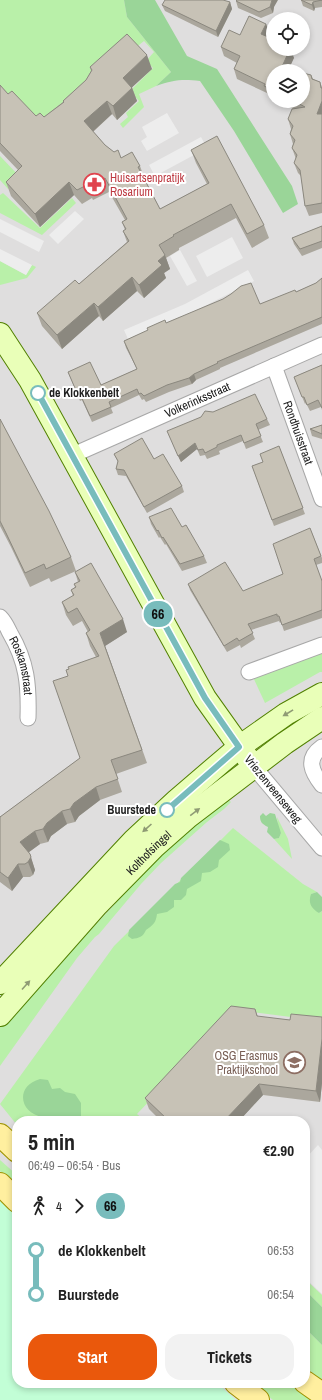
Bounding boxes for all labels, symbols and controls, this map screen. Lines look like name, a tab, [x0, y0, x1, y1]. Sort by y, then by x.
map controls	[266, 12, 310, 108]
button: locate	[266, 12, 310, 56]
button: layers	[266, 64, 310, 108]
place label: Huisartsenpratijk Rosarium	[110, 170, 184, 200]
pharmacy icon: Huisartsenpratijk Rosarium	[82, 172, 108, 198]
street label: Volkerinksstraat	[162, 378, 233, 422]
marker: de Klokkenbelt	[30, 385, 46, 401]
place label: de Klokkenbelt	[49, 385, 120, 401]
street label: Rondhuisstraat	[279, 399, 317, 467]
line badge: 66	[140, 601, 176, 627]
text: 66	[152, 605, 164, 623]
street label: Roskamstraat	[5, 633, 36, 696]
one-way arrow	[282, 710, 294, 717]
street label: Vriezenveenseweg	[241, 752, 306, 827]
place label: Buurstede	[107, 802, 157, 818]
marker: Buurstede	[159, 802, 175, 818]
one-way arrow	[189, 808, 200, 816]
one-way arrow	[142, 823, 152, 833]
street label: Kolthofsingel	[123, 827, 175, 879]
one-way arrow	[21, 980, 30, 991]
place label: OSG Erasmus Praktijkschool	[215, 1048, 278, 1078]
school or university icon: OSG Erasmus Praktijkschool	[281, 1050, 307, 1076]
text: 5 min	[28, 1127, 75, 1157]
text: €2.90	[263, 1140, 294, 1161]
text: 06:49 – 06:54 · Bus	[28, 1157, 120, 1174]
icon: walk	[28, 1195, 50, 1217]
icon: forward	[68, 1195, 90, 1217]
text: 66	[104, 1197, 117, 1215]
text: 4	[56, 1198, 62, 1215]
text: de Klokkenbelt	[58, 1240, 146, 1261]
text: 06:53	[267, 1242, 294, 1259]
text: Buurstede	[58, 1284, 119, 1305]
text: 06:54	[267, 1286, 294, 1303]
button: Start	[28, 1334, 157, 1380]
button: Tickets	[165, 1334, 294, 1380]

